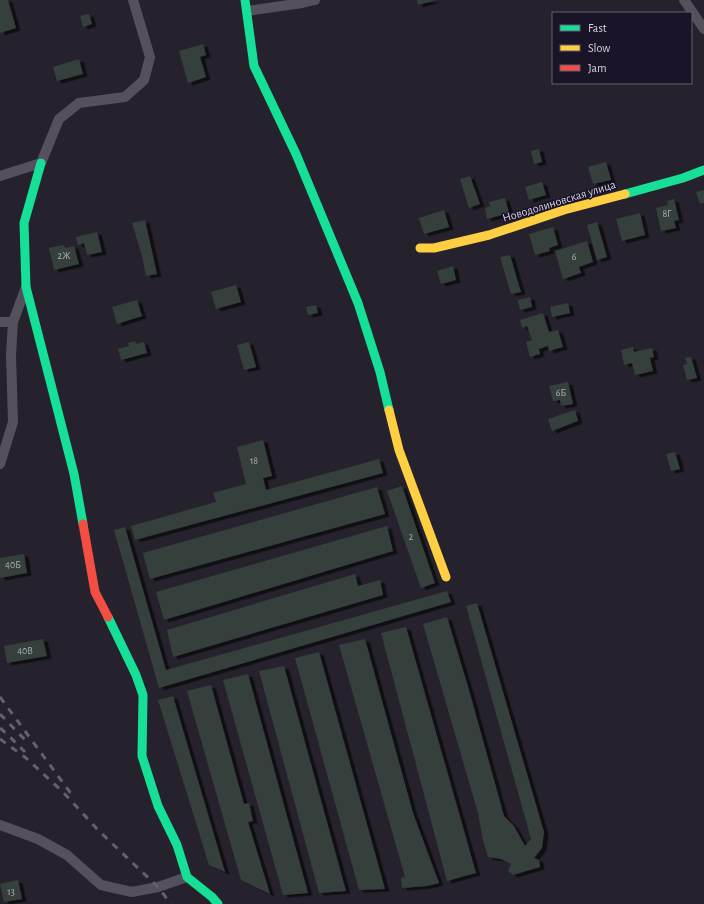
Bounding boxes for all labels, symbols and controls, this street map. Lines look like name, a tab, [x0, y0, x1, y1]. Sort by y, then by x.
legend	[552, 12, 692, 84]
text: Fast	[588, 22, 607, 34]
text: Slow	[588, 42, 610, 54]
text: Jam	[588, 62, 607, 74]
street label: Новодолиновская улица	[501, 178, 618, 225]
house number: 8Г	[662, 209, 672, 219]
house number: 2Ж	[58, 251, 71, 261]
house number: 6	[572, 252, 577, 262]
house number: 6Б	[556, 388, 566, 398]
house number: 18	[250, 456, 258, 466]
house number: 2	[409, 532, 414, 542]
house number: 40Б	[5, 560, 21, 570]
house number: 40В	[17, 646, 33, 656]
house number: 13	[7, 887, 15, 897]

